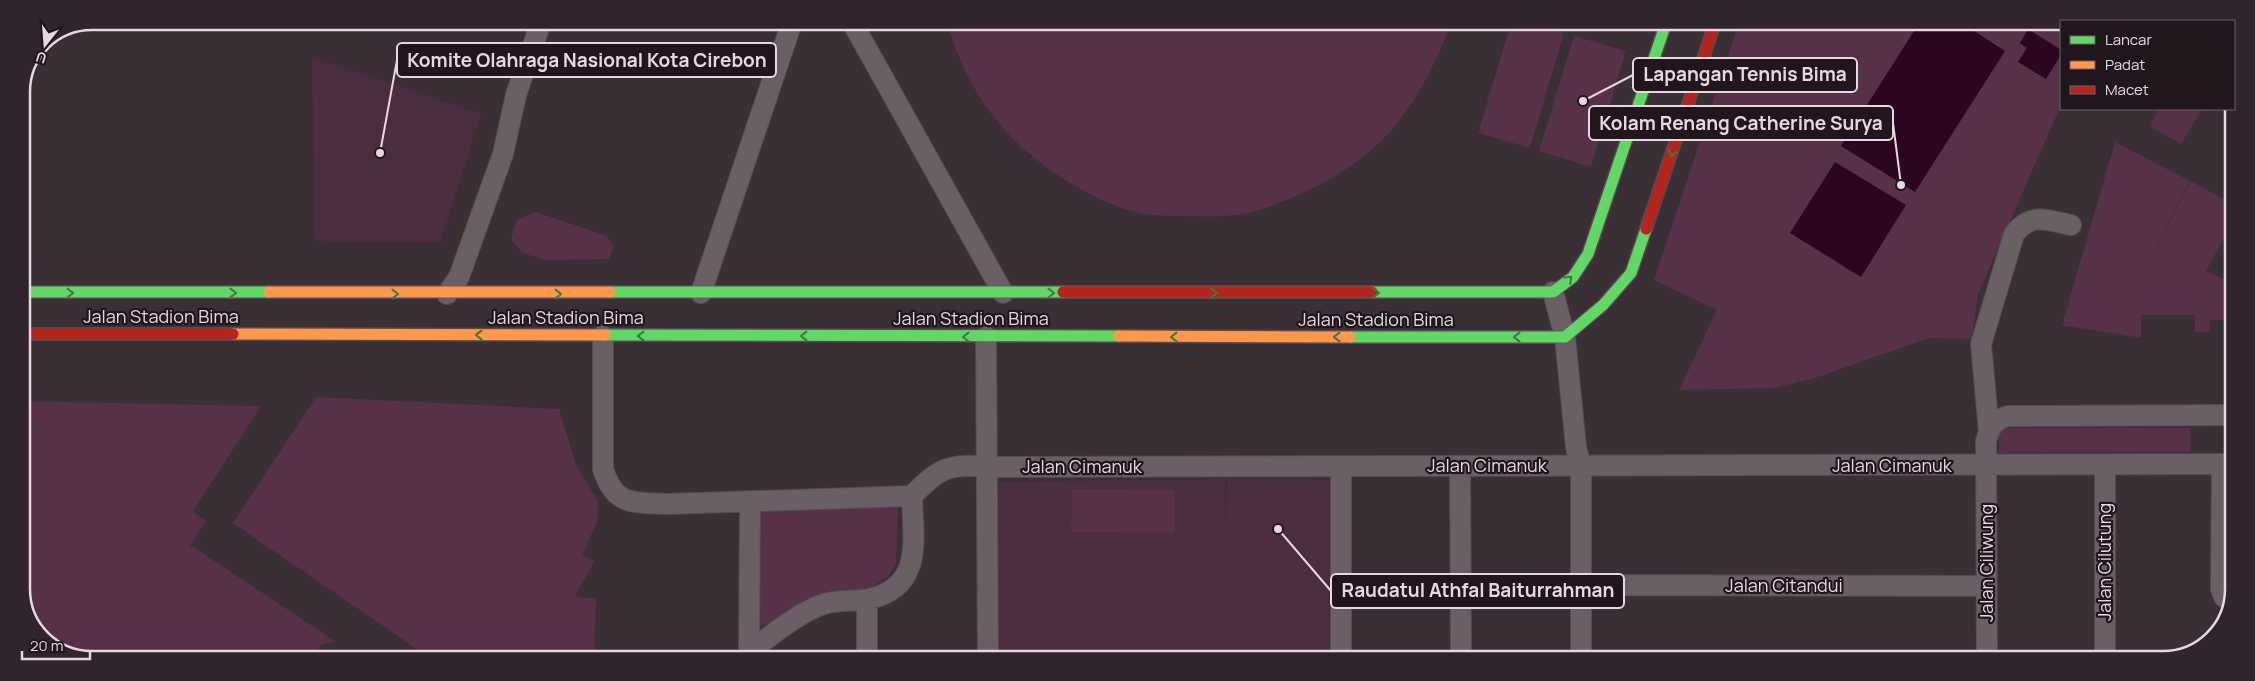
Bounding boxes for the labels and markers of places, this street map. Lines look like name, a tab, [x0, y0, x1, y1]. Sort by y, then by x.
callout: Komite Olahraga Nasional Kota Cirebon	[397, 43, 776, 77]
callout: Lapangan Tennis Bima	[1633, 58, 1857, 92]
callout: Kolam Renang Catherine Surya	[1589, 106, 1893, 140]
callout: Raudatul Athfal Baiturrahman	[1331, 574, 1624, 608]

